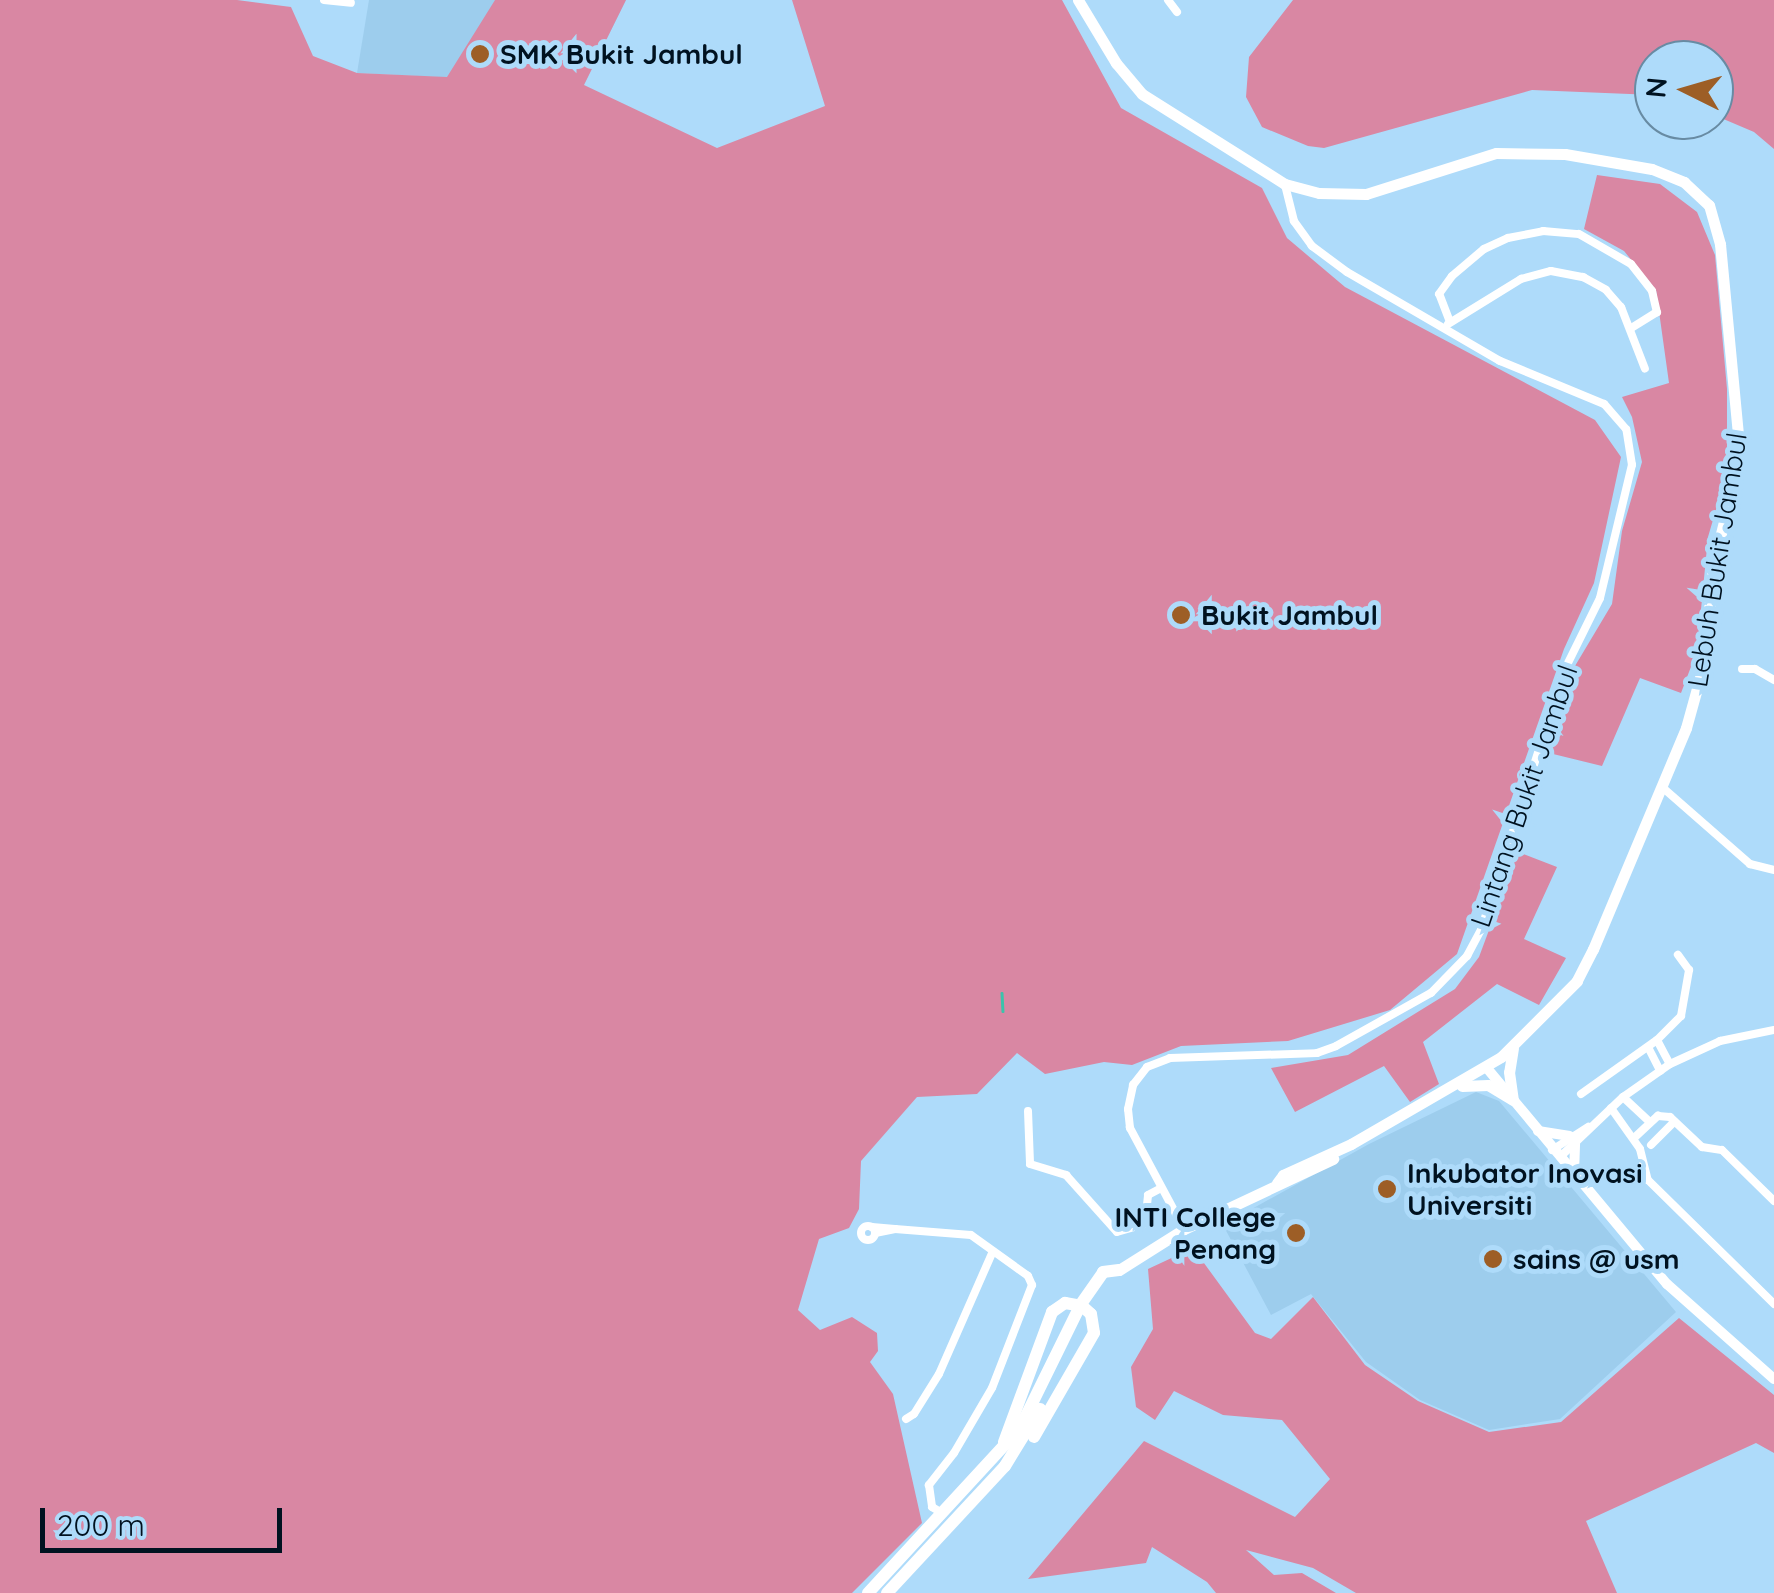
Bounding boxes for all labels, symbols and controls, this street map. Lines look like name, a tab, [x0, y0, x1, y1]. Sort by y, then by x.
place label: SMK Bukit Jambul	[500, 37, 743, 71]
north arrow	[1634, 40, 1734, 140]
marker: SMK Bukit Jambul	[469, 43, 491, 65]
text: N	[1637, 76, 1674, 99]
street label: Lebuh Bukit Jambul	[1680, 430, 1754, 690]
place label: Bukit Jambul	[1201, 598, 1378, 632]
marker: Bukit Jambul	[1170, 604, 1192, 626]
street label: Lintang Bukit Jambul	[1463, 661, 1585, 931]
place label: Inkubator Inovasi Universiti	[1407, 1156, 1643, 1222]
marker: Inkubator Inovasi Universiti	[1376, 1178, 1398, 1200]
place label: INTI College Penang	[1115, 1200, 1276, 1266]
marker: INTI College Penang	[1285, 1222, 1307, 1244]
place label: sains @ usm	[1513, 1242, 1680, 1276]
marker: sains @ usm	[1482, 1248, 1504, 1270]
scale bar	[45, 1488, 288, 1550]
text: 200 m	[57, 1506, 145, 1544]

